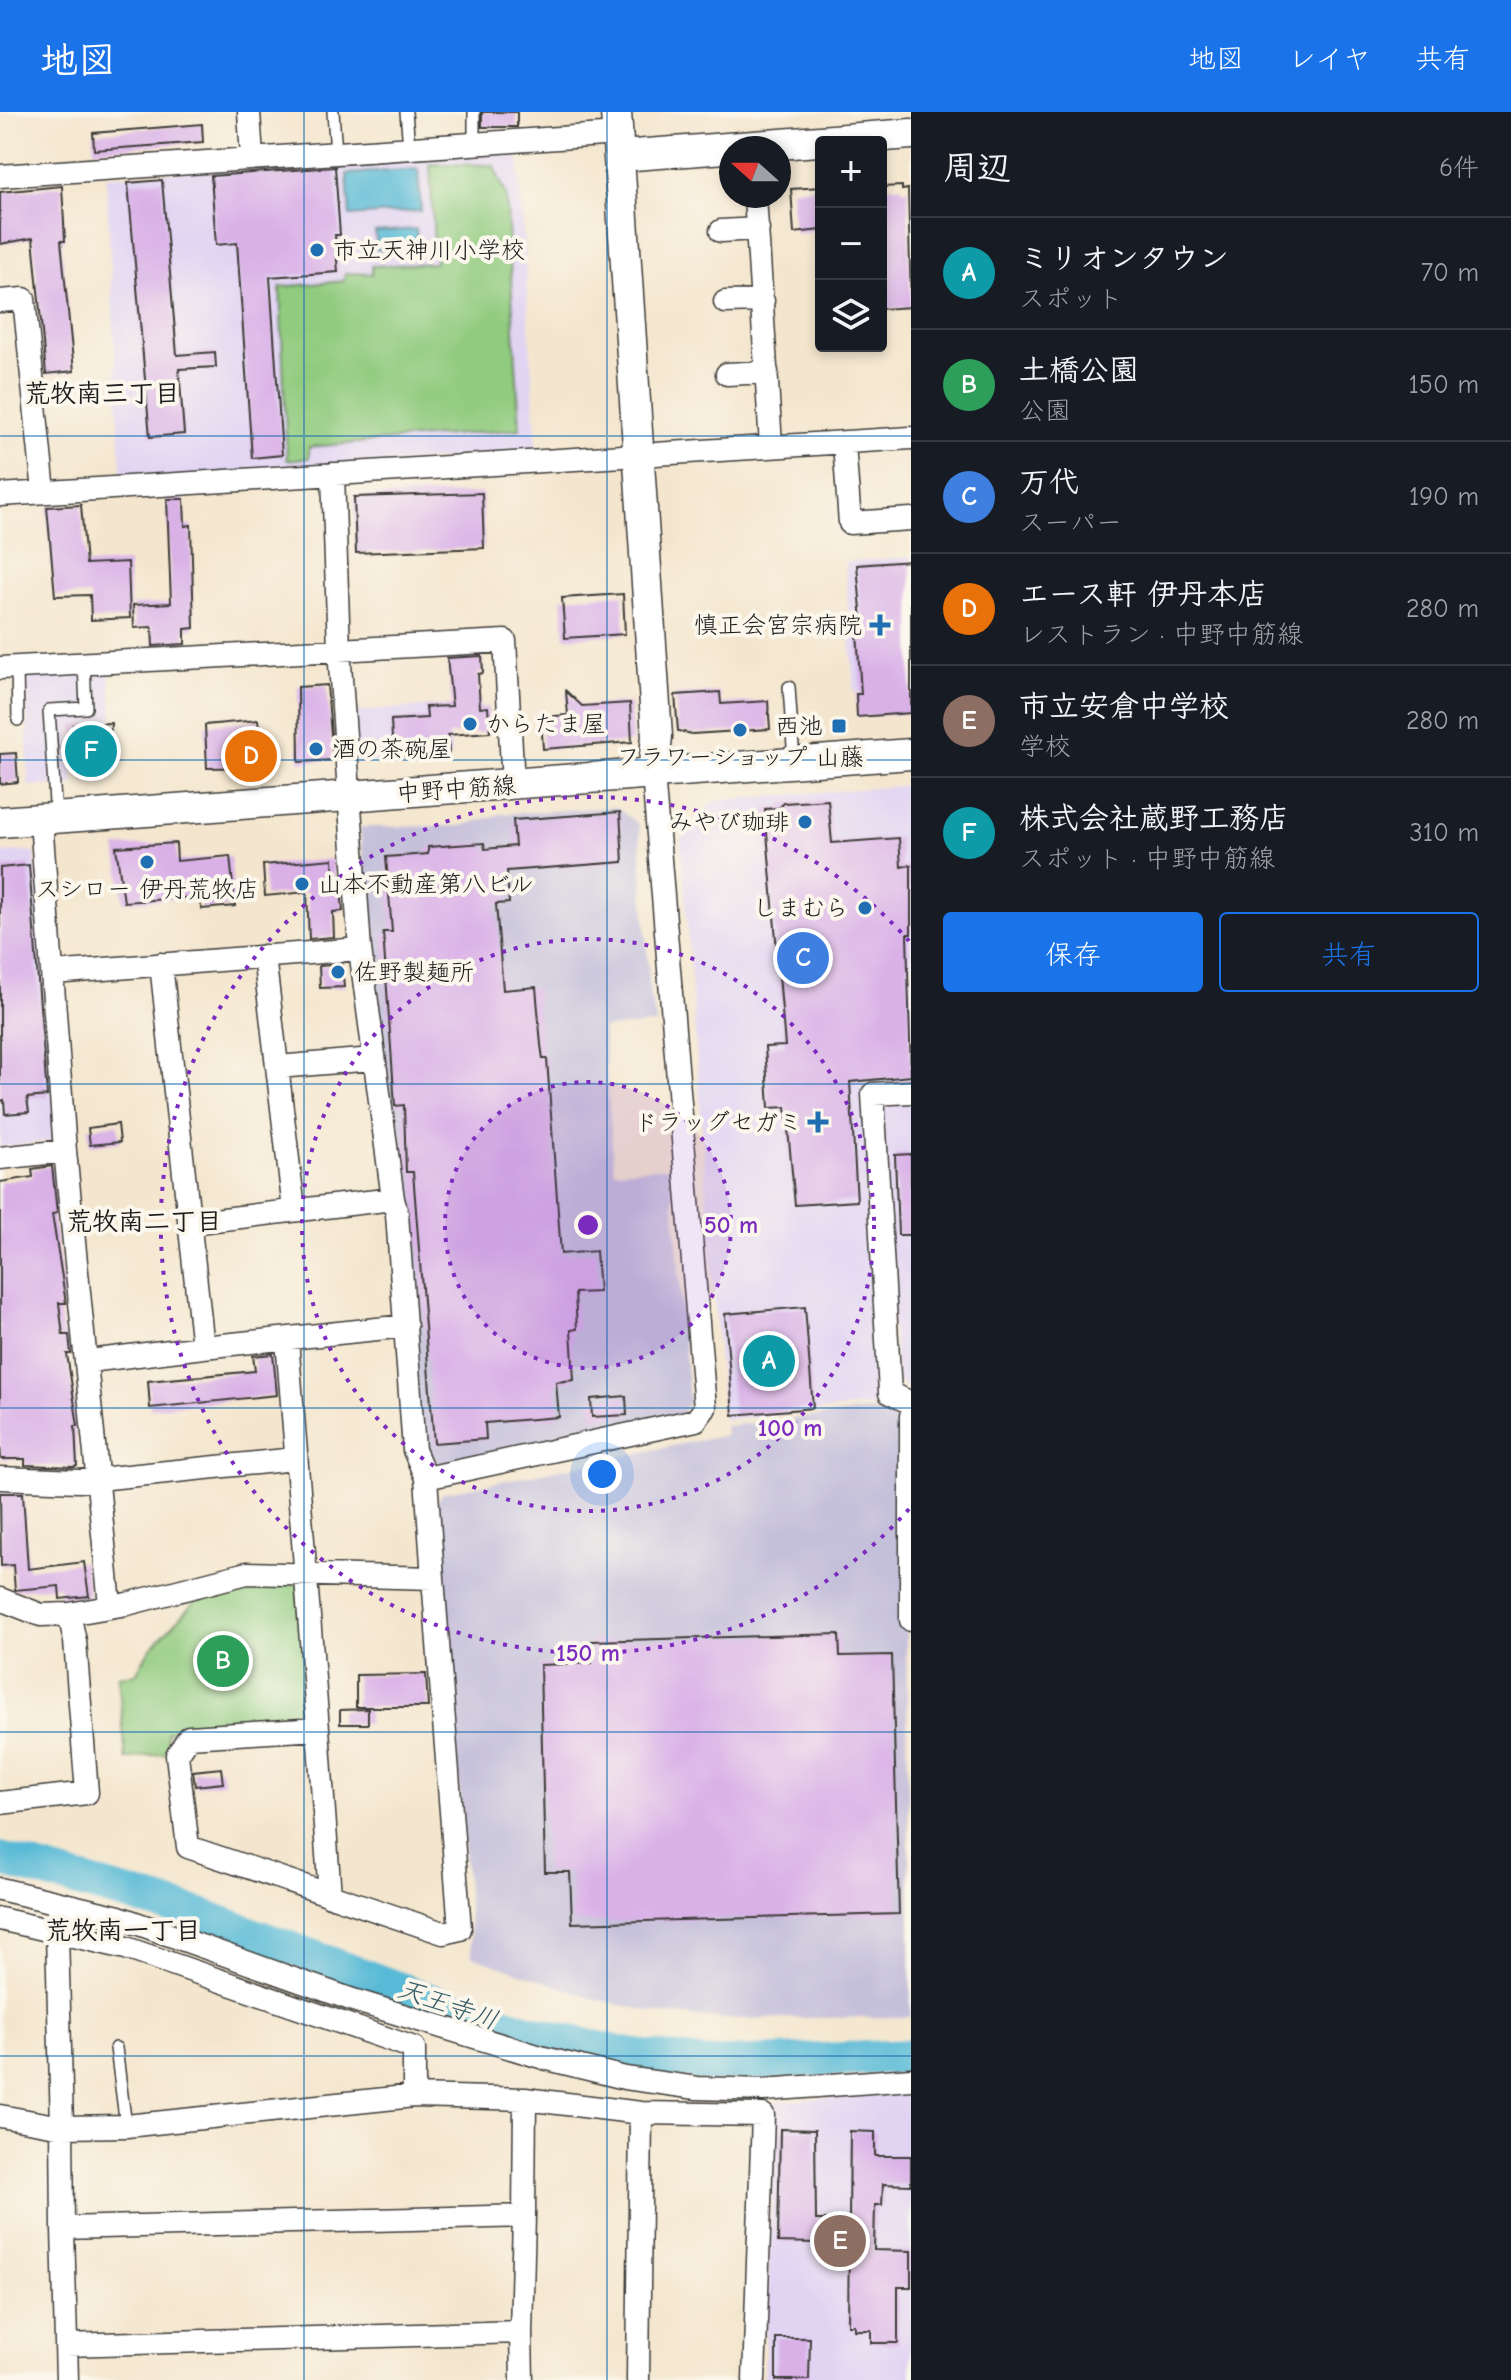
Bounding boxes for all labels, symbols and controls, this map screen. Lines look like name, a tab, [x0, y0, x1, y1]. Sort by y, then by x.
text: 地図	[40, 39, 116, 83]
text: 地図	[1188, 43, 1244, 75]
text: レイヤ	[1288, 43, 1371, 75]
text: 共有	[1415, 43, 1471, 75]
north arrow	[719, 136, 791, 208]
map controls	[815, 136, 887, 352]
button: +	[815, 136, 887, 208]
text: 周辺	[943, 148, 1011, 188]
text: 6件	[1439, 153, 1479, 183]
button: −	[815, 208, 887, 280]
place label: 市立天神川小学校	[333, 236, 525, 264]
marker: 市立天神川小学校	[308, 241, 326, 259]
text: ミリオンタウン	[1019, 241, 1229, 276]
text: A	[962, 258, 976, 288]
text: 70 m	[1421, 258, 1479, 288]
button: layers	[815, 280, 887, 352]
text: スポット	[1019, 284, 1123, 314]
text: 土橋公園	[1019, 353, 1139, 388]
text: B	[961, 370, 977, 400]
text: 150 m	[1409, 370, 1479, 400]
district label: 荒牧南三丁目	[24, 379, 180, 409]
text: 公園	[1019, 396, 1071, 426]
text: 万代	[1019, 465, 1079, 500]
text: C	[961, 482, 977, 512]
text: 190 m	[1409, 482, 1479, 512]
text: スーパー	[1019, 508, 1122, 538]
text: エース軒 伊丹本店	[1019, 577, 1267, 612]
text: D	[961, 594, 977, 624]
text: 280 m	[1406, 594, 1479, 624]
place label: 慎正会宮宗病院	[694, 611, 862, 639]
marker: 慎正会宮宗病院	[869, 614, 891, 636]
text: レストラン · 中野中筋線	[1019, 620, 1303, 650]
text: 市立安倉中学校	[1019, 689, 1229, 724]
text: E	[961, 706, 977, 736]
text: 280 m	[1406, 706, 1479, 736]
place label: からたま屋	[486, 710, 606, 738]
place label: 西池	[775, 712, 823, 740]
marker: からたま屋	[461, 715, 479, 733]
marker: 西池	[830, 717, 848, 735]
pin: F	[65, 721, 117, 781]
marker: フラワーショップ 山藤	[731, 721, 749, 739]
pin: D	[225, 726, 277, 786]
text: 学校	[1019, 732, 1071, 762]
place label: 酒の茶碗屋	[332, 735, 452, 763]
marker: 酒の茶碗屋	[307, 740, 325, 758]
place label: フラワーショップ 山藤	[616, 743, 864, 771]
street label: 中野中筋線	[395, 771, 517, 807]
text: 株式会社蔵野工務店	[1019, 801, 1289, 836]
place label: みやび珈琲	[669, 808, 789, 836]
marker: みやび珈琲	[796, 813, 814, 831]
text: F	[961, 818, 977, 848]
text: 310 m	[1410, 818, 1479, 848]
text: スポット · 中野中筋線	[1019, 844, 1275, 874]
marker: スシロー 伊丹荒牧店	[138, 853, 156, 871]
place label: 山本不動産第八ビル	[318, 870, 534, 898]
place label: スシロー 伊丹荒牧店	[35, 875, 259, 903]
marker: 山本不動産第八ビル	[293, 875, 311, 893]
place label: しまむら	[753, 894, 849, 922]
marker: しまむら	[856, 899, 874, 917]
button: 保存	[943, 912, 1203, 992]
button: 共有	[1219, 912, 1479, 992]
pin: C	[777, 928, 829, 988]
place label: 佐野製麺所	[354, 958, 474, 986]
marker: 佐野製麺所	[329, 963, 347, 981]
place label: ドラッグセガミ	[634, 1108, 802, 1136]
marker: ドラッグセガミ	[809, 1113, 827, 1131]
district label: 荒牧南二丁目	[66, 1207, 222, 1237]
centre of rings	[574, 1211, 602, 1239]
text: 50 m	[704, 1211, 758, 1239]
pin: A	[743, 1331, 795, 1391]
text: 100 m	[758, 1414, 822, 1442]
your location	[582, 1454, 622, 1494]
pin: B	[197, 1631, 249, 1691]
text: 150 m	[556, 1639, 620, 1667]
district label: 荒牧南一丁目	[45, 1916, 201, 1946]
water label: 天王寺川	[394, 1974, 502, 2036]
pin: E	[814, 2211, 866, 2271]

